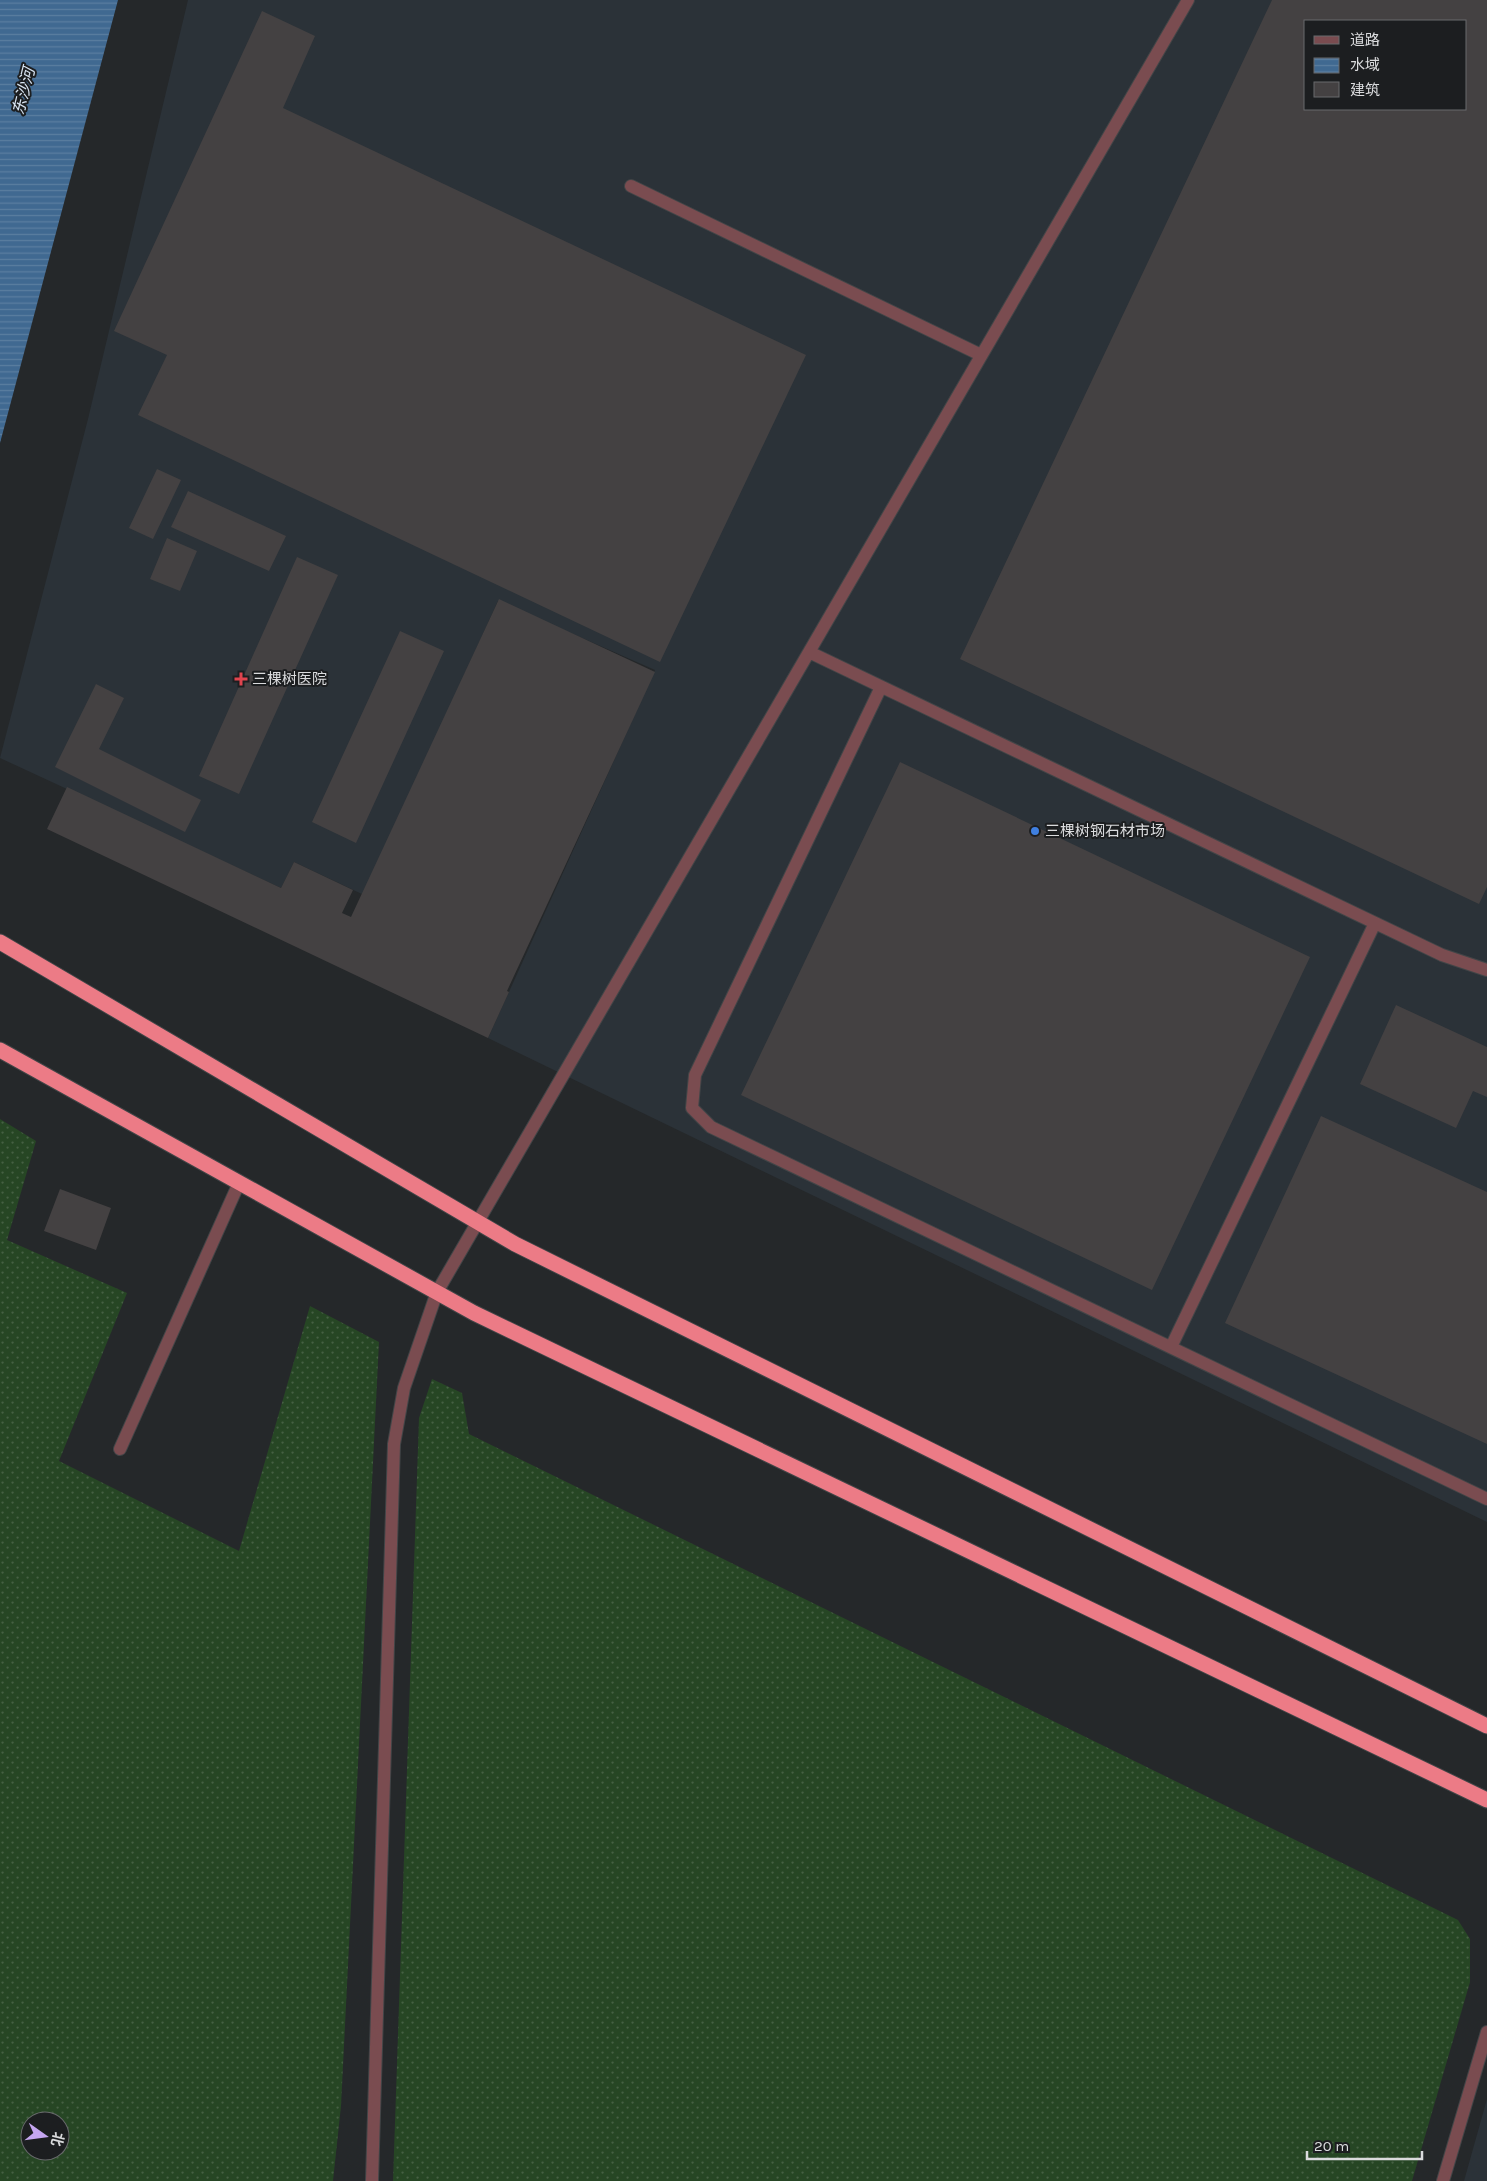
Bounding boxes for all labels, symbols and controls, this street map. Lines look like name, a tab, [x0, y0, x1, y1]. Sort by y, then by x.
legend	[1304, 20, 1467, 110]
text: 道路	[1350, 31, 1380, 49]
text: 水域	[1350, 56, 1380, 74]
water label: 东沙河	[8, 63, 39, 117]
text: 建筑	[1350, 81, 1380, 99]
place label: 三棵树医院	[252, 670, 327, 688]
marker: 三棵树医院	[234, 672, 248, 686]
place label: 三棵树钢石材市场	[1045, 822, 1165, 840]
marker: 三棵树钢石材市场	[1029, 825, 1041, 837]
north arrow	[20, 2111, 70, 2161]
scale bar	[1307, 2128, 1422, 2160]
text: 北	[47, 2130, 67, 2148]
text: 20 m	[1314, 2137, 1349, 2155]

